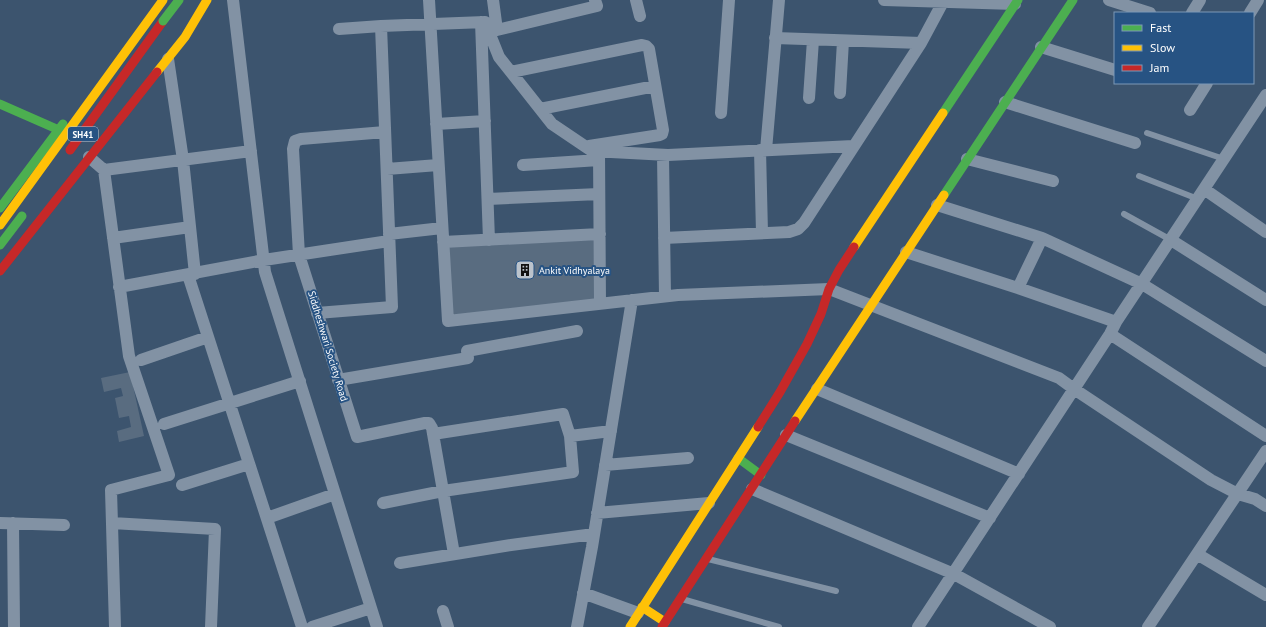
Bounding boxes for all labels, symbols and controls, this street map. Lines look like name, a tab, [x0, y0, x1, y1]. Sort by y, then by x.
legend	[1114, 12, 1254, 84]
text: Fast	[1150, 20, 1171, 35]
text: Slow	[1150, 40, 1175, 55]
text: Jam	[1149, 60, 1169, 75]
road number: SH41	[68, 127, 98, 141]
building icon: Ankit Vidhyalaya	[514, 259, 536, 281]
place label: Ankit Vidhyalaya	[539, 264, 610, 277]
street label: Siddheshwari Society Road	[305, 289, 351, 403]

